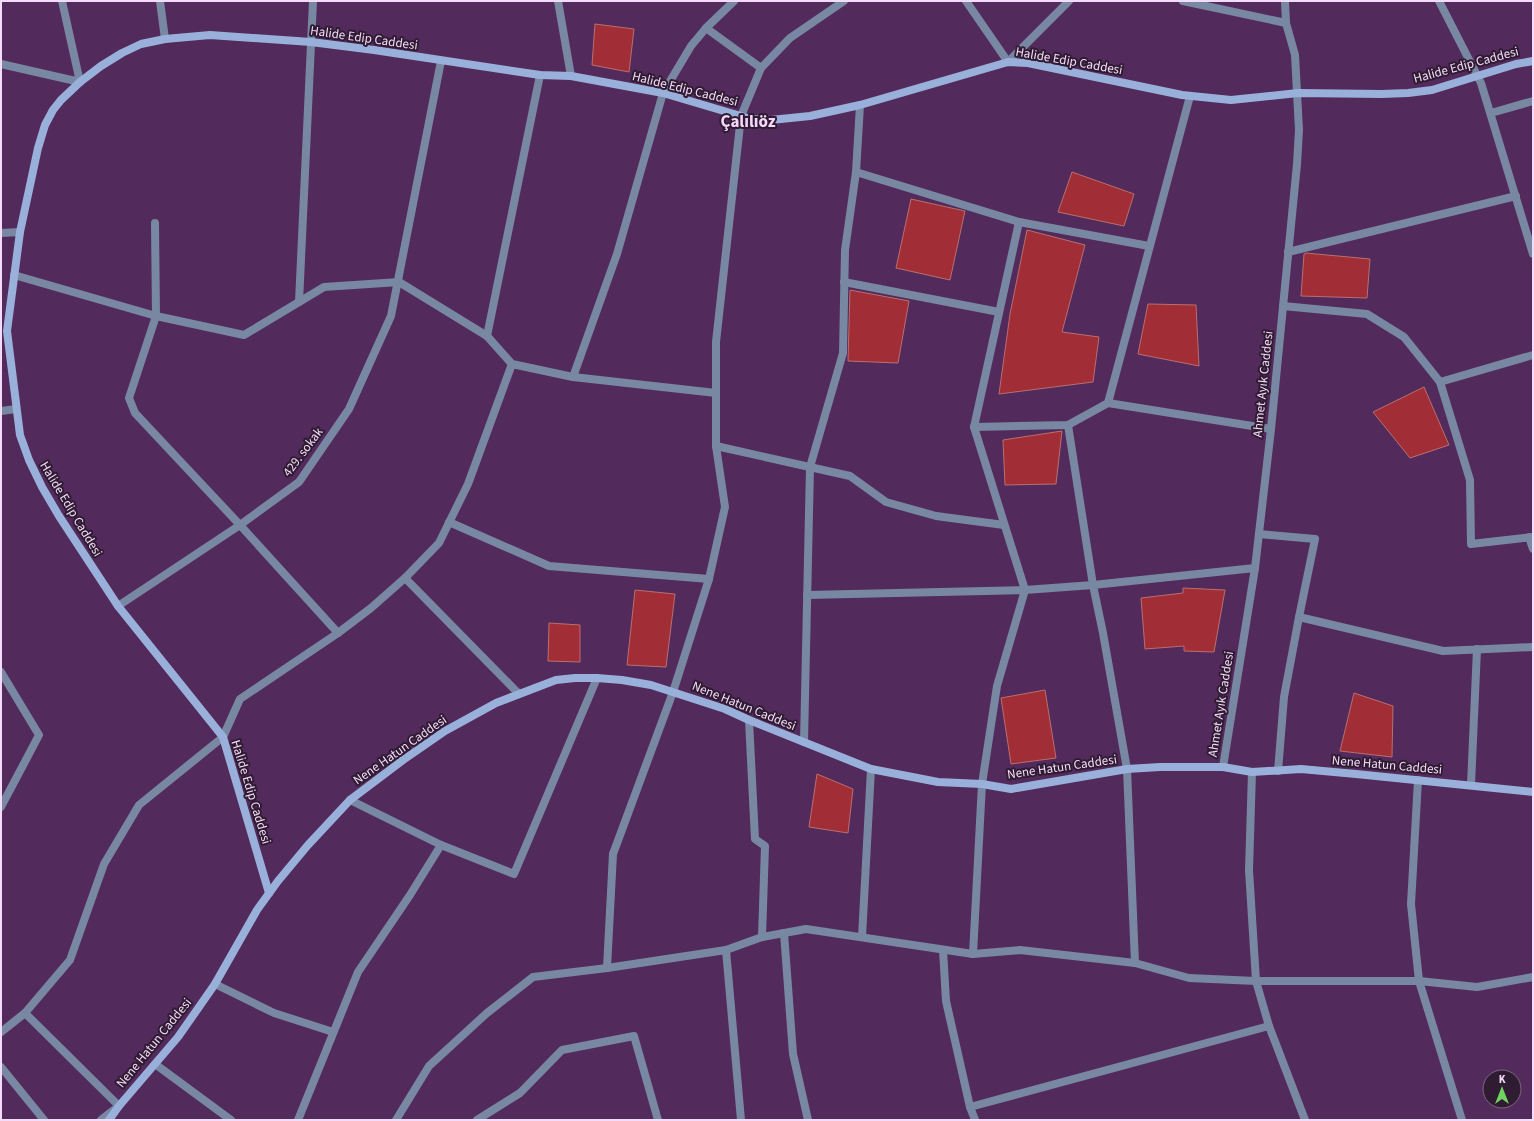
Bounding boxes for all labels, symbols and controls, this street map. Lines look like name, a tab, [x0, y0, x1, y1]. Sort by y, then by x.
street label: Halide Edip Caddesi	[309, 22, 419, 54]
street label: Halide Edip Caddesi	[1411, 42, 1521, 88]
street label: Halide Edip Caddesi	[1014, 43, 1124, 79]
street label: Halide Edip Caddesi	[630, 67, 740, 111]
district label: Çalılıöz	[720, 110, 776, 134]
street label: Ahmet Ayık Caddesi	[1248, 330, 1278, 438]
street label: 429. sokak	[279, 423, 328, 480]
street label: Halide Edip Caddesi	[35, 458, 107, 560]
street label: Ahmet Ayık Caddesi	[1204, 650, 1238, 758]
street label: Nene Hatun Caddesi	[689, 677, 799, 735]
street label: Nene Hatun Caddesi	[350, 711, 450, 789]
street label: Halide Edip Caddesi	[227, 738, 275, 846]
street label: Nene Hatun Caddesi	[1006, 750, 1118, 784]
street label: Nene Hatun Caddesi	[1331, 751, 1443, 779]
street label: Nene Hatun Caddesi	[112, 994, 196, 1092]
north arrow	[1482, 1069, 1522, 1109]
text: K	[1499, 1072, 1506, 1087]

